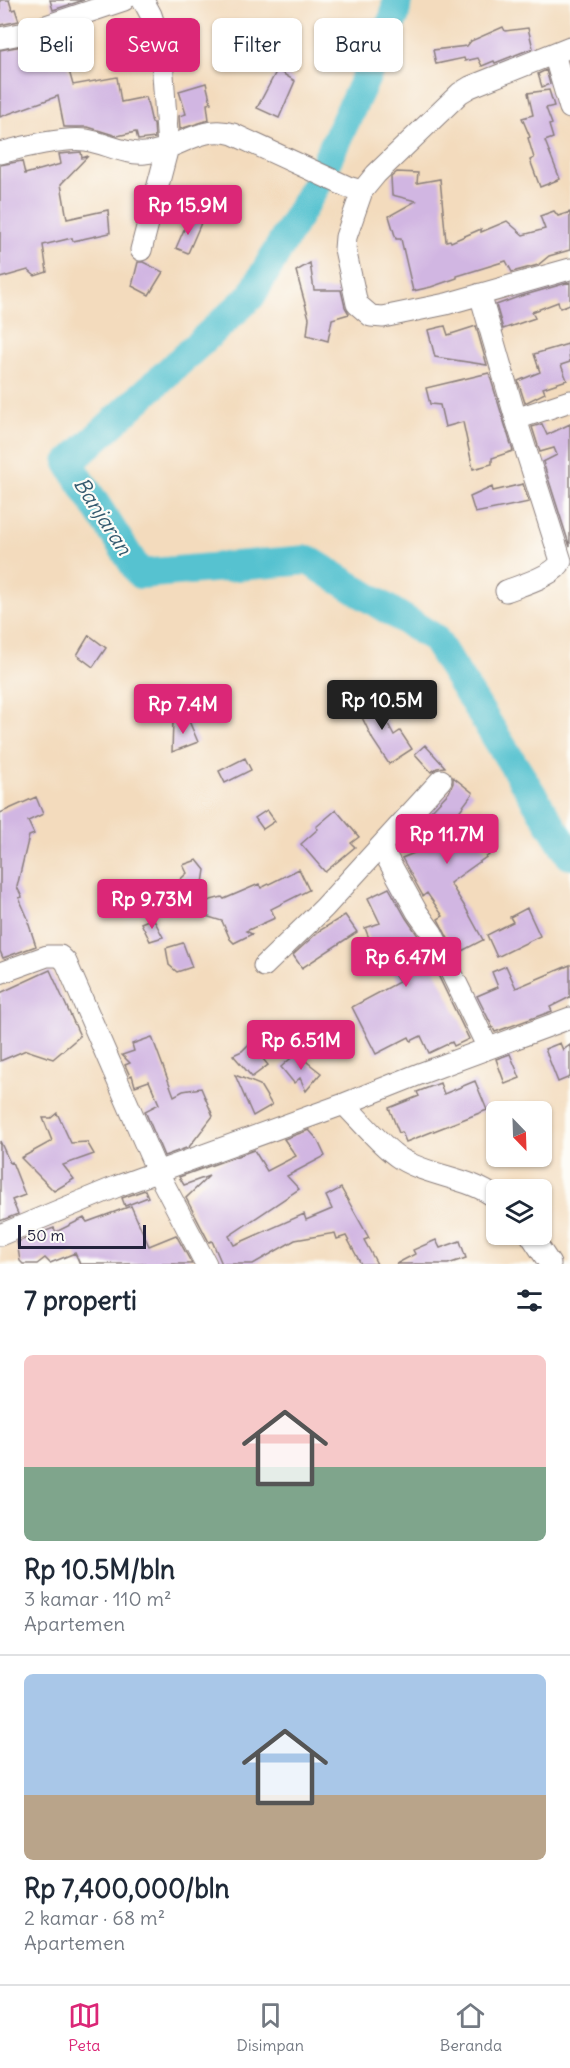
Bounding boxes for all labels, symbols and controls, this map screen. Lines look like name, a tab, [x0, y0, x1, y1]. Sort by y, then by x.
chip: Beli	[18, 18, 94, 72]
chip: Sewa	[106, 18, 200, 72]
chip: Filter	[212, 18, 302, 72]
chip: Baru	[314, 18, 403, 72]
pin: Rp 15.9M	[126, 185, 250, 236]
text: Rp 15.9M	[148, 192, 228, 217]
water label: Banjaran	[68, 472, 138, 561]
pin: Rp 10.5M	[320, 680, 444, 731]
pin: Rp 7.4M	[128, 684, 238, 735]
text: Rp 10.5M	[341, 687, 423, 712]
text: Rp 7.4M	[148, 691, 218, 716]
pin: Rp 11.7M	[385, 814, 509, 865]
text: Rp 11.7M	[410, 821, 484, 846]
pin: Rp 9.73M	[90, 879, 214, 930]
text: Rp 9.73M	[111, 886, 193, 911]
pin: Rp 6.47M	[344, 937, 468, 988]
text: Rp 6.47M	[365, 944, 447, 969]
pin: Rp 6.51M	[239, 1020, 363, 1071]
text: Rp 6.51M	[261, 1027, 341, 1052]
north arrow	[486, 1101, 552, 1167]
map controls	[486, 1101, 552, 1245]
button: layers	[486, 1179, 552, 1245]
scale bar	[18, 1222, 146, 1250]
text: 50 m	[27, 1225, 65, 1245]
text: 7 properti	[24, 1284, 137, 1317]
icon: filters	[513, 1284, 546, 1317]
icon: home	[231, 1394, 339, 1502]
text: Rp 10.5M/bln	[24, 1553, 175, 1586]
text: 3 kamar · 110 m²	[24, 1586, 172, 1611]
text: Apartemen	[24, 1611, 125, 1636]
icon: home	[231, 1713, 339, 1821]
text: Rp 7,400,000/bln	[24, 1872, 230, 1905]
text: 2 kamar · 68 m²	[24, 1905, 165, 1930]
text: Apartemen	[24, 1930, 125, 1955]
tab: Peta	[68, 1999, 101, 2055]
tab: Disimpan	[237, 1999, 304, 2055]
tab: Beranda	[440, 1999, 502, 2055]

